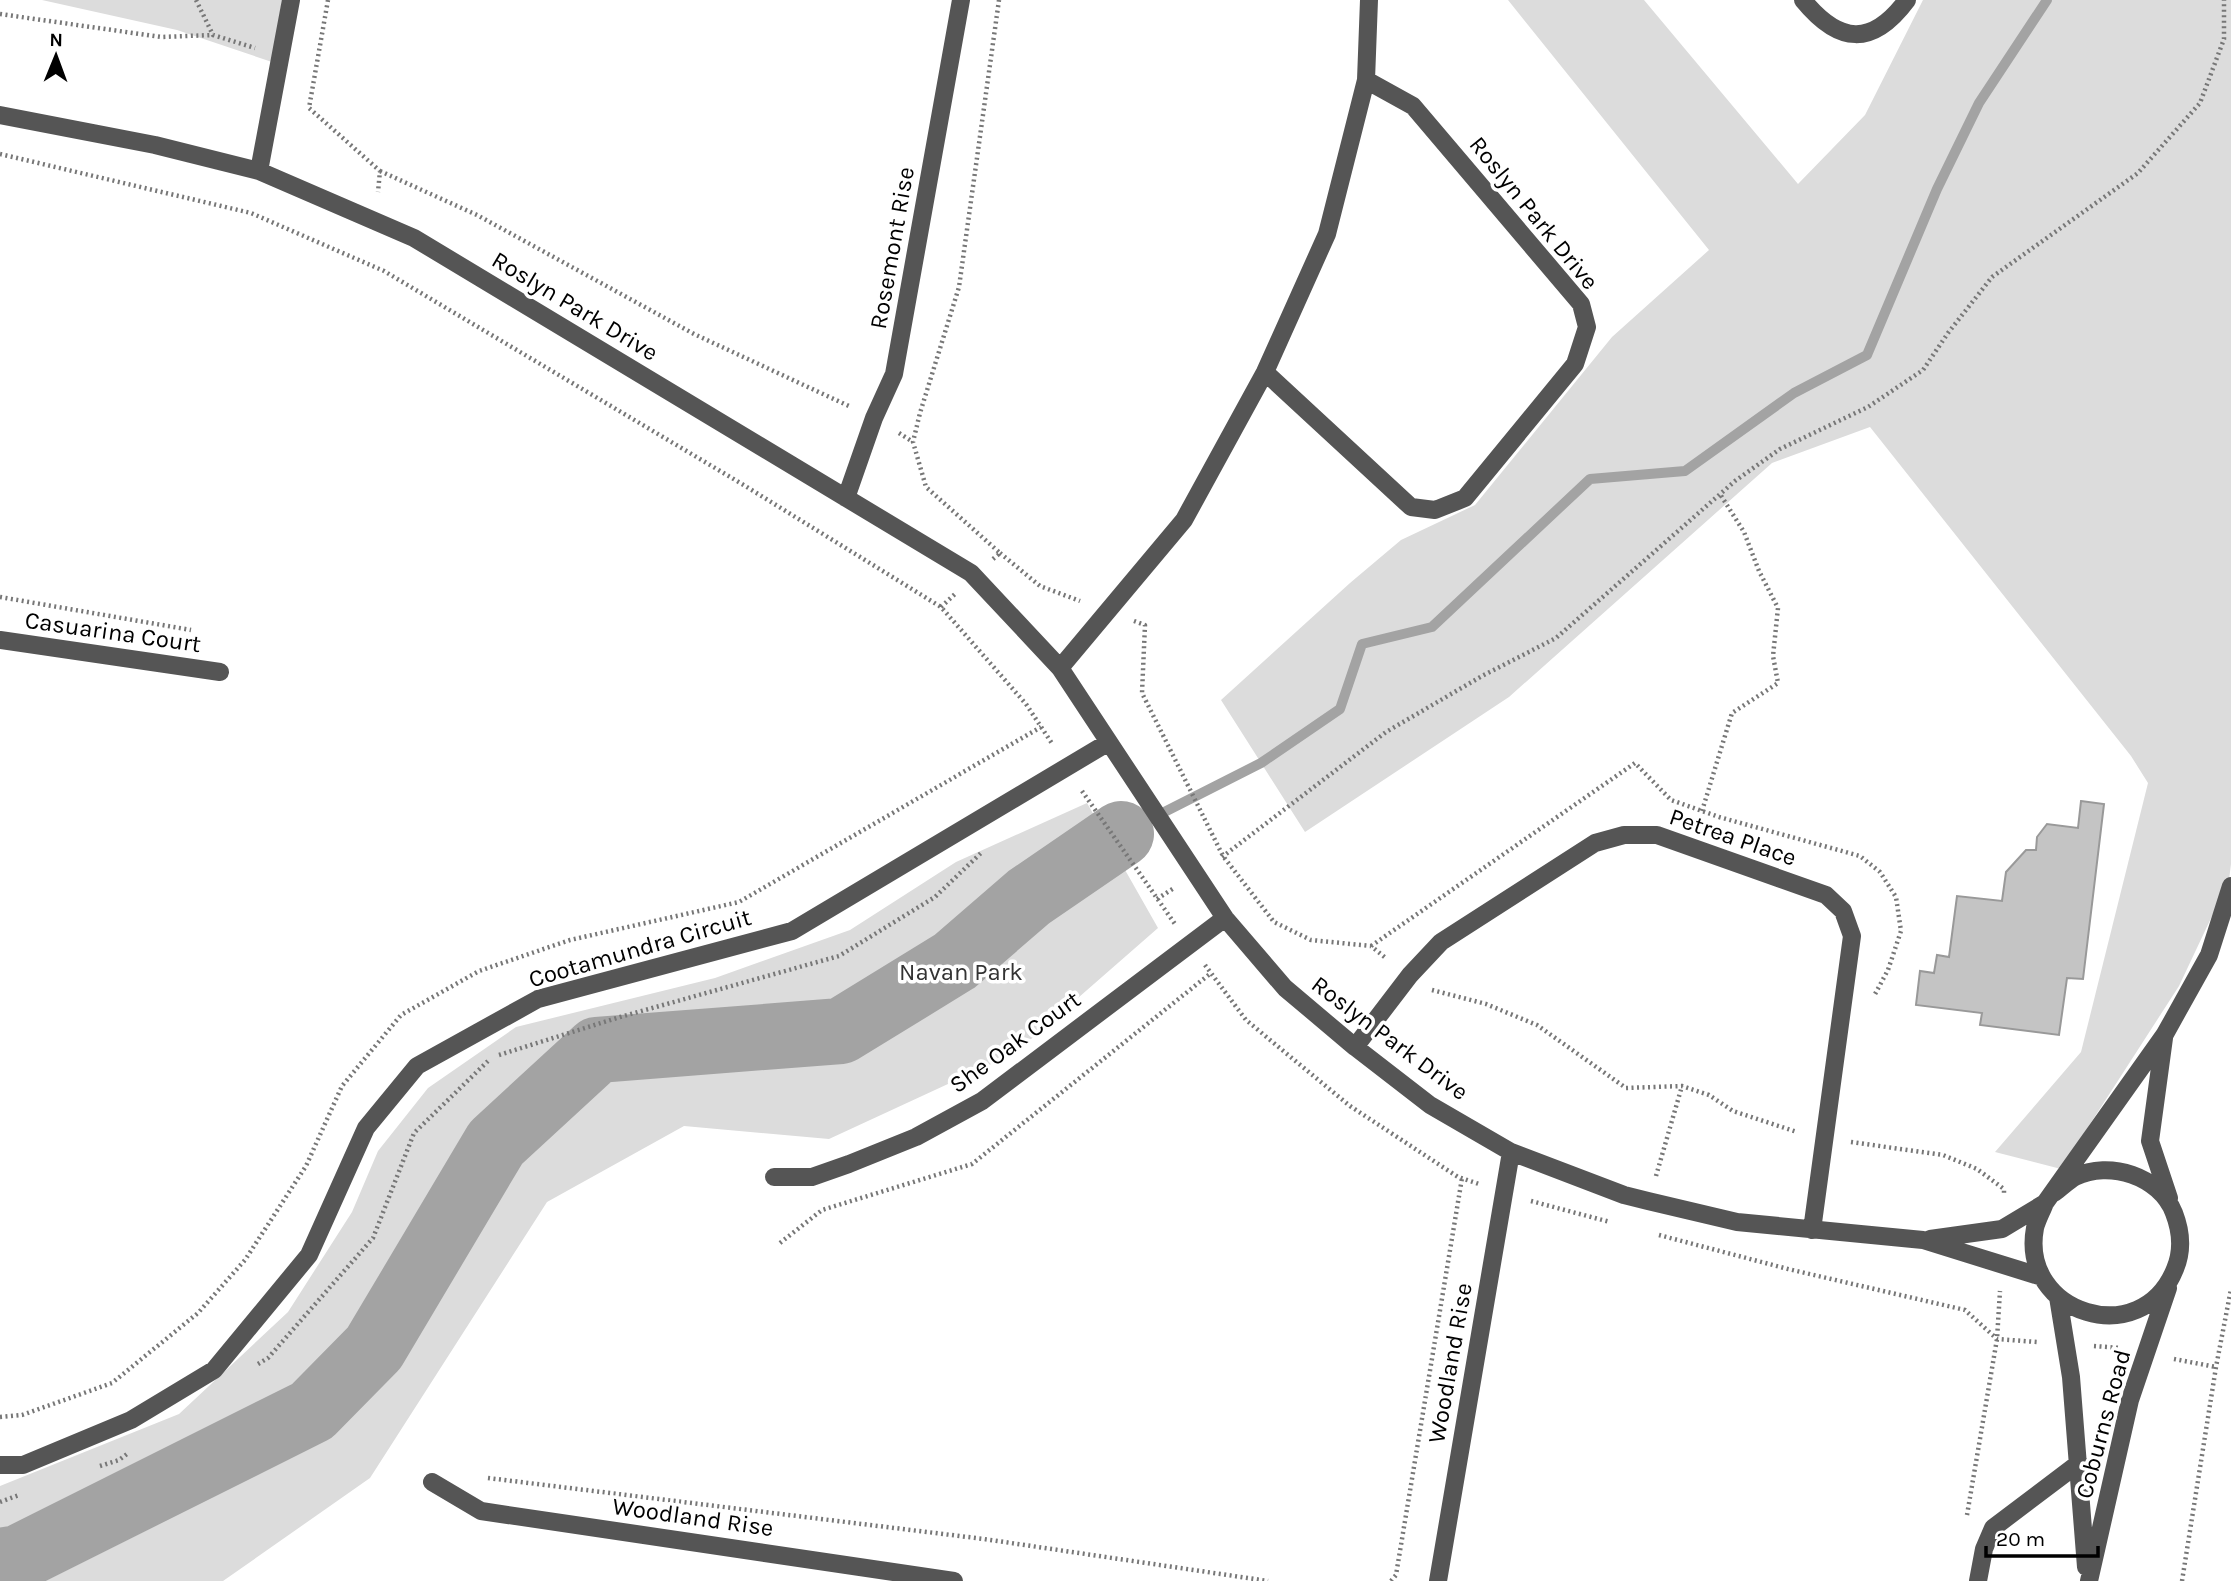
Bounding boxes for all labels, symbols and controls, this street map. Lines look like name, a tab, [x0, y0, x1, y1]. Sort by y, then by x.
north arrow	[21, 21, 91, 91]
text: N	[49, 29, 63, 51]
street label: Roslyn Park Drive	[1464, 131, 1604, 295]
street label: Rosemont Rise	[864, 165, 920, 331]
street label: Roslyn Park Drive	[487, 245, 663, 367]
street label: Casuarina Court	[23, 606, 203, 658]
street label: Petrea Place	[1666, 802, 1800, 872]
street label: Cootamundra Circuit	[526, 903, 754, 993]
park label: Navan Park	[899, 958, 1023, 986]
street label: Roslyn Park Drive	[1306, 970, 1474, 1106]
street label: She Oak Court	[944, 985, 1086, 1099]
street label: Woodland Rise	[1422, 1281, 1478, 1445]
street label: Coburns Road	[2070, 1346, 2136, 1502]
street label: Woodland Rise	[611, 1492, 775, 1542]
scale bar	[1986, 1514, 2098, 1558]
text: 20 m	[1996, 1527, 2045, 1551]

